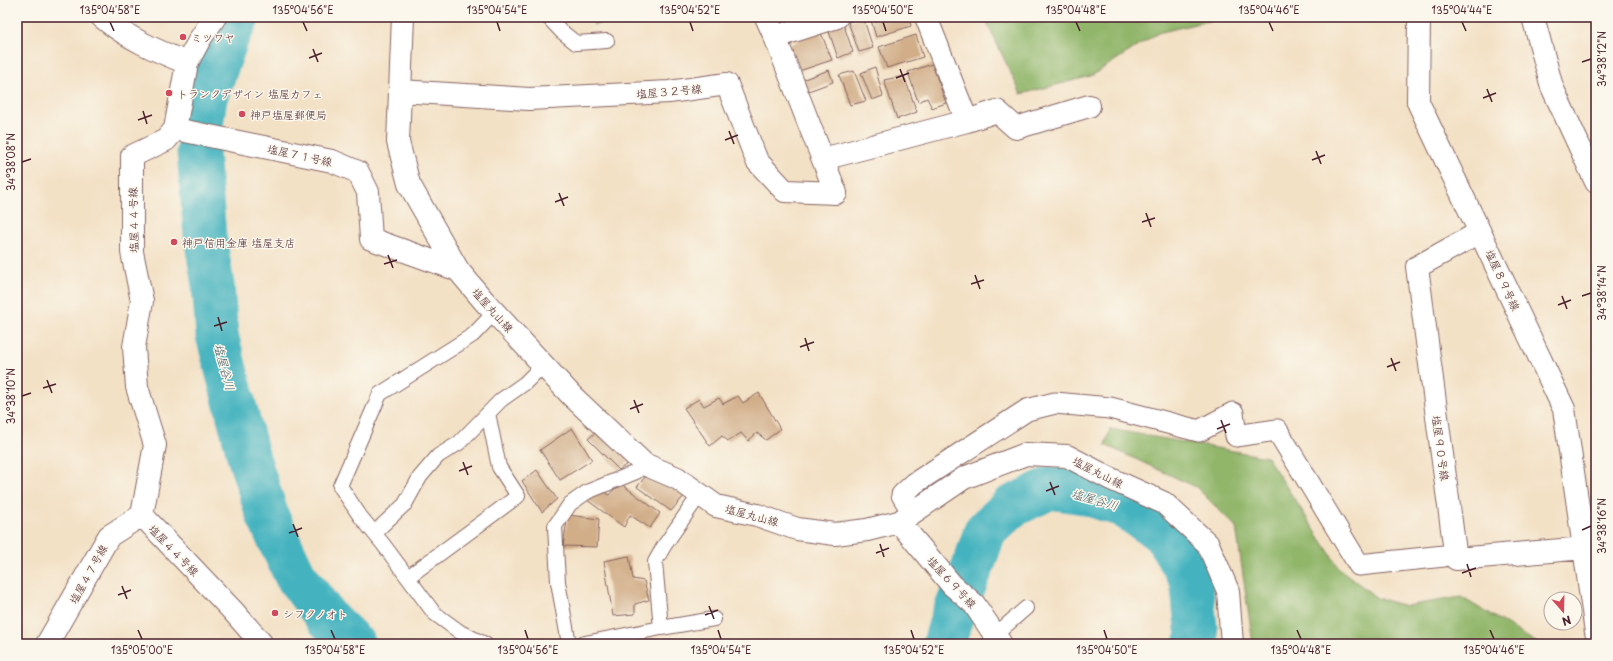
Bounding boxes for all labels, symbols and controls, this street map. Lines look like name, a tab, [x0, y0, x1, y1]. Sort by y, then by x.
text: 135°04'58"E	[80, 2, 140, 17]
text: 135°04'56"E	[273, 2, 334, 17]
text: 135°04'54"E	[467, 2, 527, 17]
text: 135°04'52"E	[660, 2, 720, 17]
text: 135°04'50"E	[852, 2, 914, 17]
text: 135°04'48"E	[1046, 2, 1106, 17]
text: 135°04'46"E	[1238, 2, 1300, 17]
text: 135°04'44"E	[1432, 2, 1492, 17]
place label: ミツワヤ	[191, 29, 235, 46]
text: 34°38'12"N	[1594, 31, 1609, 87]
marker: ミツワヤ	[178, 32, 188, 42]
street label: 塩屋３２号線	[635, 80, 703, 102]
place label: トランクデザイン 塩屋カフェ	[177, 85, 323, 102]
marker: トランクデザイン 塩屋カフェ	[164, 88, 174, 98]
place label: 神戸塩屋郵便局	[250, 106, 327, 123]
marker: 神戸塩屋郵便局	[237, 109, 247, 119]
text: 34°38'08"N	[3, 133, 18, 191]
street label: 塩屋７１号線	[266, 140, 334, 170]
street label: 塩屋４４号線	[124, 187, 142, 253]
place label: 神戸信用金庫 塩屋支店	[182, 234, 296, 251]
marker: 神戸信用金庫 塩屋支店	[169, 237, 179, 247]
street label: 塩屋８９号線	[1481, 246, 1525, 314]
text: 34°38'14"N	[1594, 265, 1609, 321]
street label: 塩屋丸山線	[468, 284, 518, 336]
water label: 塩屋谷川	[210, 341, 240, 393]
text: 34°38'10"N	[3, 368, 18, 424]
street label: 塩屋９０号線	[1428, 414, 1454, 482]
street label: 塩屋丸山線	[1070, 452, 1126, 492]
water label: 塩屋谷川	[1069, 484, 1121, 514]
text: 34°38'16"N	[1594, 498, 1609, 554]
street label: 塩屋丸山線	[723, 500, 781, 530]
street label: 塩屋４４号線	[145, 520, 203, 580]
street label: 塩屋４７号線	[65, 541, 111, 607]
street label: 塩屋６９号線	[923, 552, 981, 612]
north arrow	[1543, 591, 1583, 631]
place label: シフクノオト	[283, 605, 348, 622]
marker: シフクノオト	[270, 608, 280, 618]
text: N	[1559, 611, 1574, 630]
text: 135°05'00"E	[111, 642, 173, 657]
text: 135°04'58"E	[305, 642, 365, 657]
text: 135°04'56"E	[498, 642, 559, 657]
text: 135°04'54"E	[691, 642, 751, 657]
text: 135°04'52"E	[884, 642, 944, 657]
text: 135°04'50"E	[1076, 642, 1138, 657]
text: 135°04'48"E	[1271, 642, 1331, 657]
text: 135°04'46"E	[1463, 642, 1525, 657]

